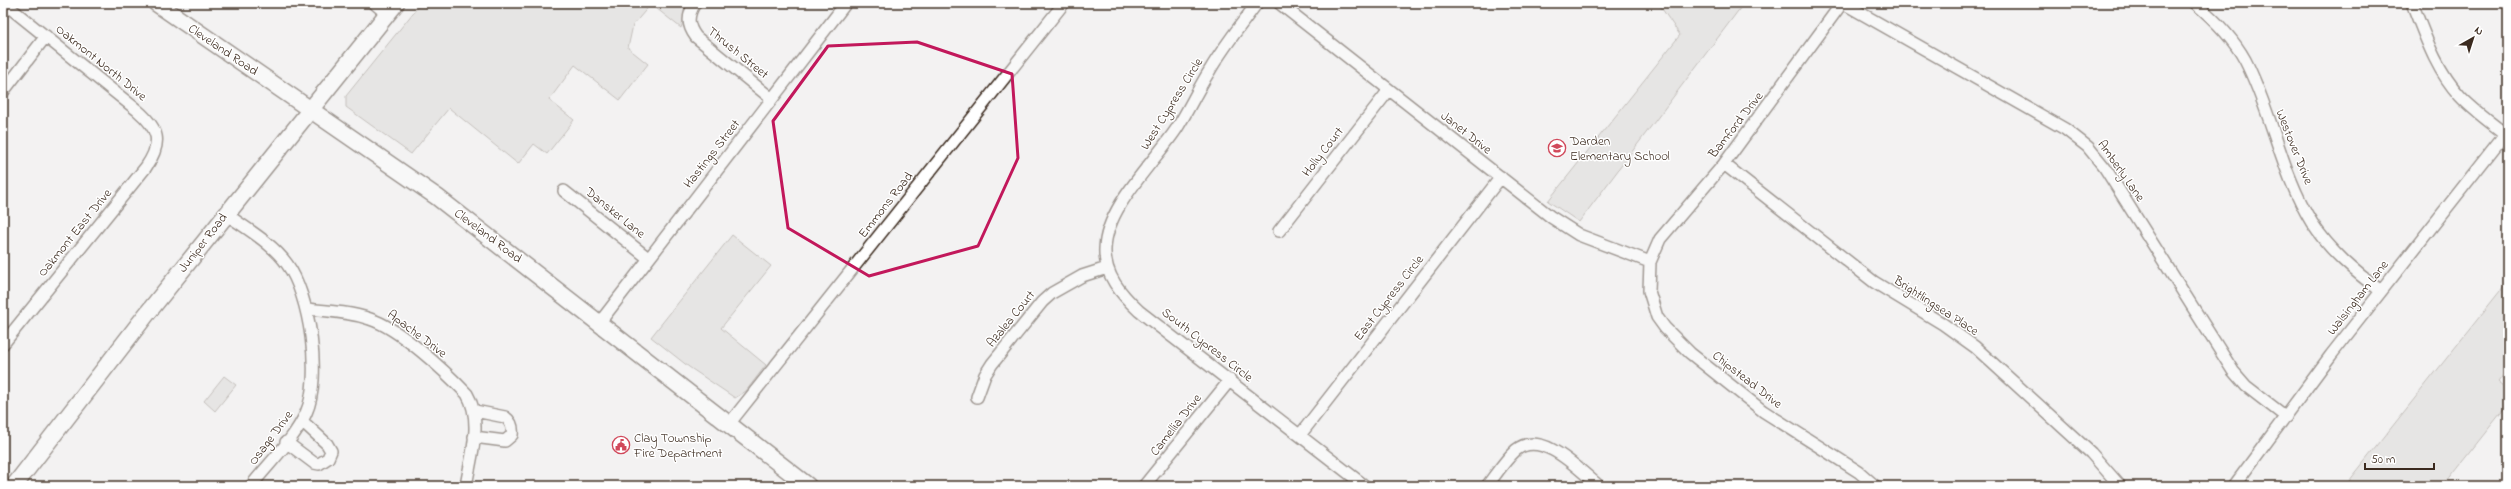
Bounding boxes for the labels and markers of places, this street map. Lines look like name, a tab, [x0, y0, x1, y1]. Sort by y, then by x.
place label: Darden Elementary School	[1569, 132, 1670, 167]
school or university icon: Darden Elementary School	[1547, 138, 1567, 158]
place label: Clay Township Fire Department	[633, 429, 723, 463]
public building icon: Clay Township Fire Department	[611, 435, 631, 455]

